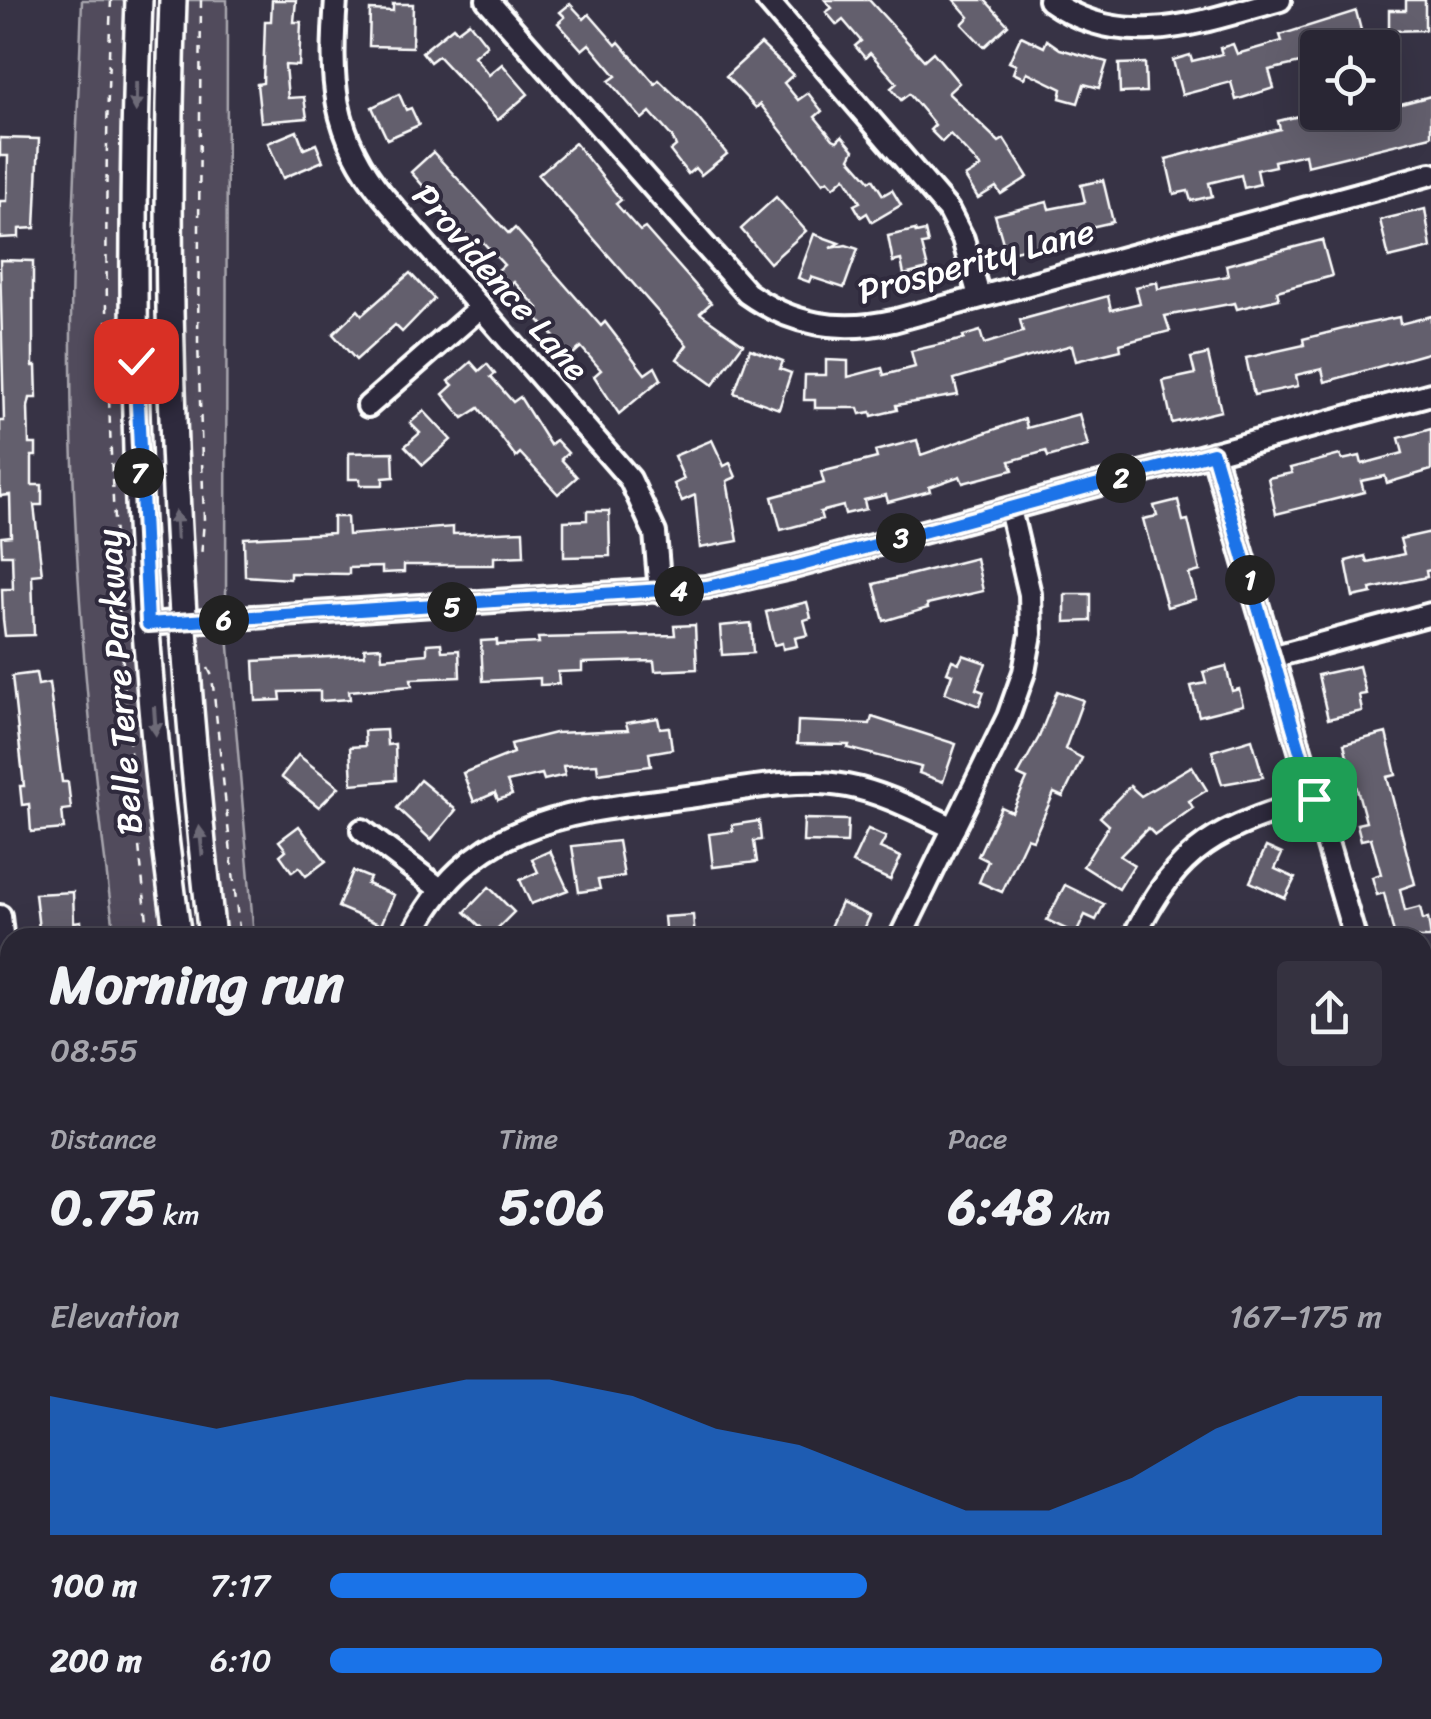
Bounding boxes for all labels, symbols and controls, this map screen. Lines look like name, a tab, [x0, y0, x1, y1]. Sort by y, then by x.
map controls	[1300, 30, 1400, 130]
button: locate	[1300, 30, 1400, 130]
one-way arrow	[127, 82, 143, 114]
street label: Providence Lane	[396, 168, 606, 396]
street label: Prosperity Lane	[851, 200, 1101, 322]
pin	[94, 319, 179, 404]
icon: check	[109, 334, 164, 389]
pin: 7	[114, 448, 164, 498]
text: 7	[131, 448, 147, 497]
pin: 2	[1096, 453, 1146, 503]
text: 2	[1113, 453, 1129, 502]
one-way arrow	[168, 509, 184, 541]
pin: 3	[876, 513, 926, 563]
text: 3	[893, 513, 909, 562]
street label: Belle Terre Parkway	[77, 527, 161, 837]
pin: 1	[1225, 555, 1275, 605]
text: 1	[1244, 555, 1256, 604]
pin: 4	[654, 566, 704, 616]
text: 4	[670, 566, 688, 615]
pin: 5	[427, 582, 477, 632]
text: 5	[443, 582, 461, 631]
pin: 6	[199, 595, 249, 645]
text: 6	[216, 595, 232, 644]
one-way arrow	[147, 706, 163, 738]
pin	[1272, 757, 1357, 842]
icon: arrive	[1287, 772, 1342, 827]
one-way arrow	[193, 824, 209, 856]
text: Morning run	[50, 936, 344, 1033]
button: share	[1277, 961, 1382, 1066]
text: 08:55	[50, 1022, 138, 1079]
text: Distance	[50, 1114, 156, 1163]
text: Time	[499, 1114, 558, 1163]
text: Pace	[948, 1114, 1007, 1163]
text: 0.75	[50, 1163, 156, 1252]
text: 5:06	[499, 1163, 605, 1252]
text: 6:48	[948, 1163, 1053, 1252]
text: km	[156, 1190, 199, 1239]
text: /km	[1053, 1190, 1110, 1239]
text: Elevation	[50, 1288, 180, 1345]
text: 167–175 m	[1229, 1288, 1382, 1345]
text: 100 m	[50, 1557, 137, 1614]
text: 7:17	[210, 1557, 270, 1614]
text: 200 m	[50, 1632, 142, 1689]
text: 6:10	[210, 1632, 272, 1689]

